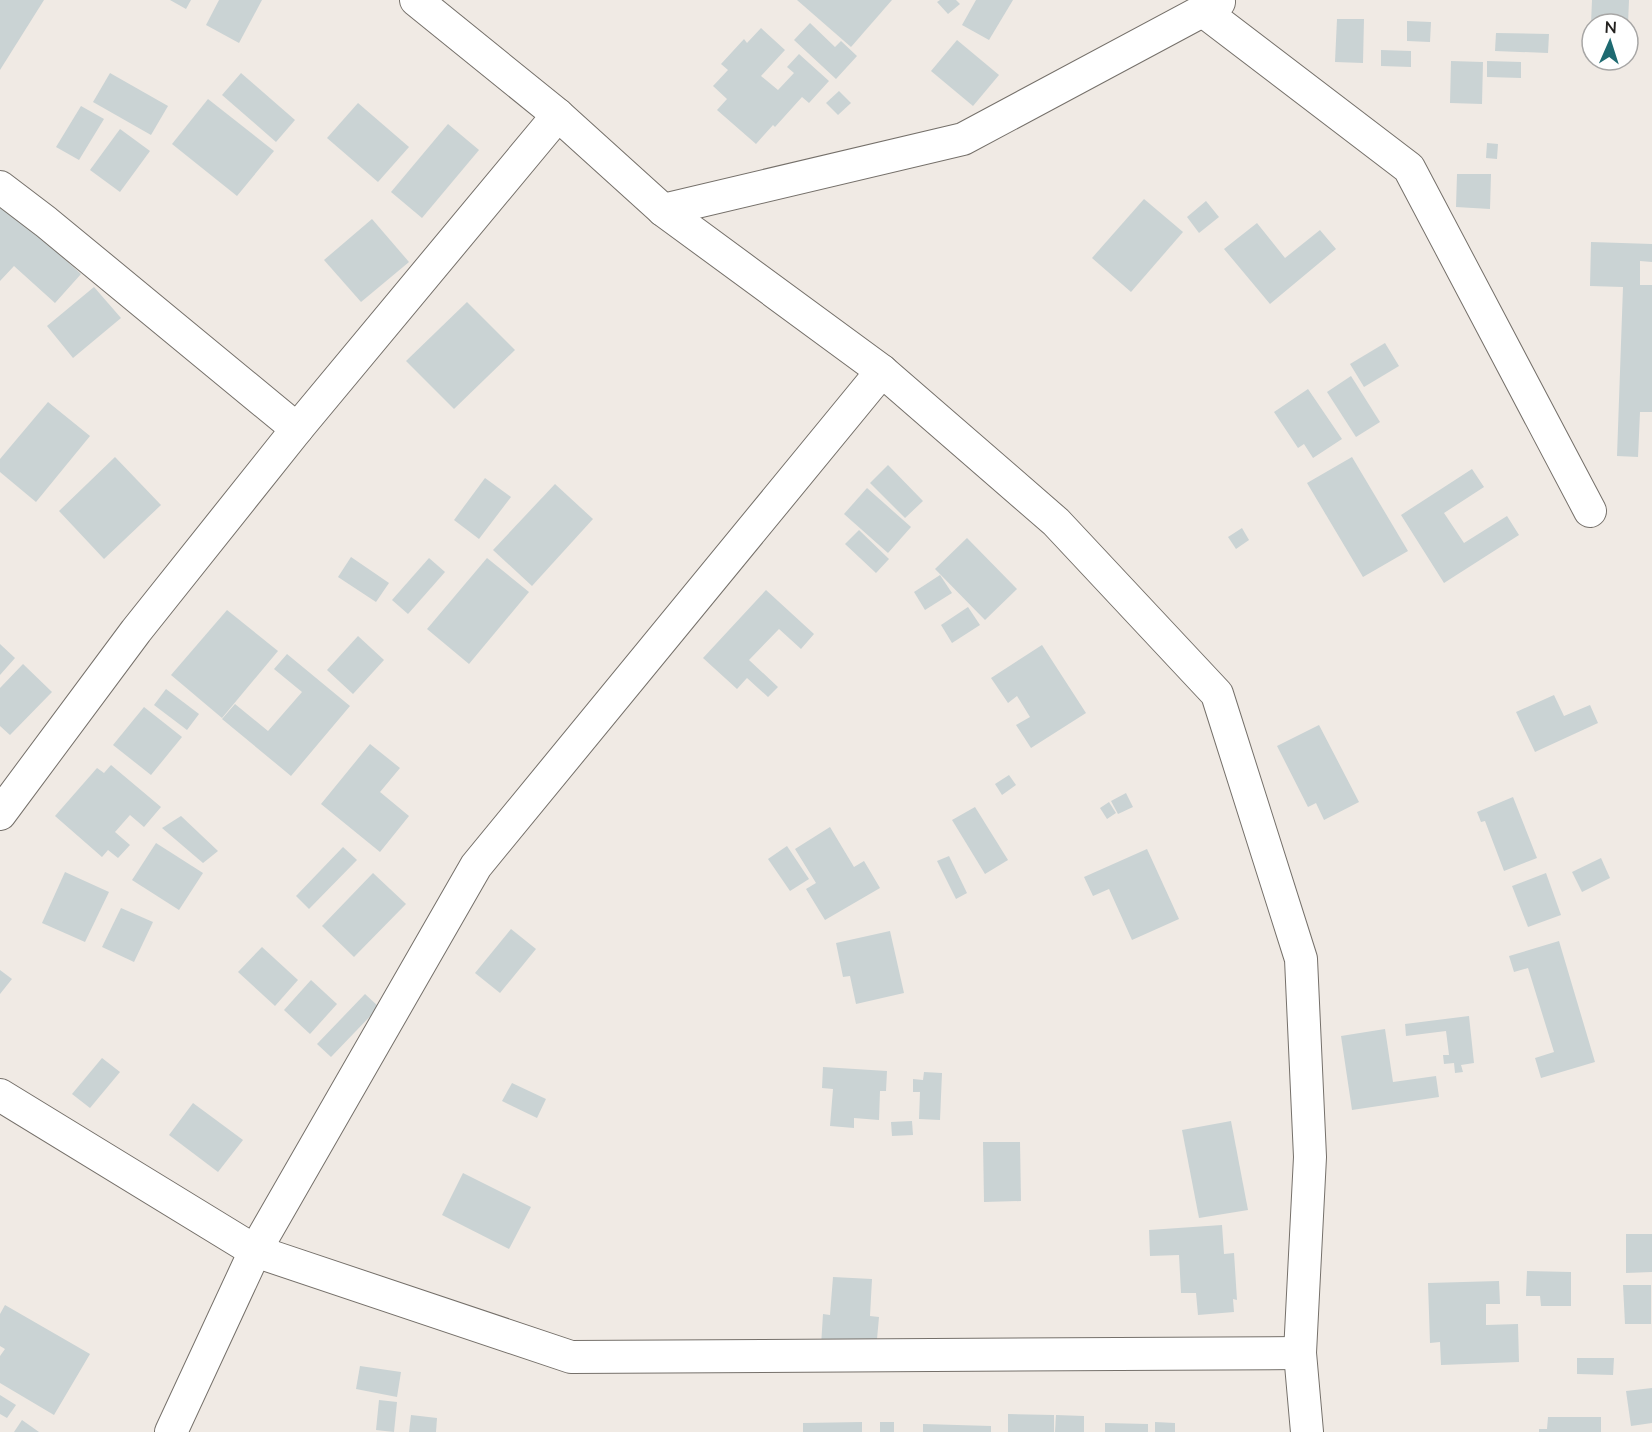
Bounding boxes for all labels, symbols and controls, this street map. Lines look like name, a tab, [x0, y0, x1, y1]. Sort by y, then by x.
north arrow	[1580, 12, 1640, 72]
text: N	[1604, 17, 1617, 36]

